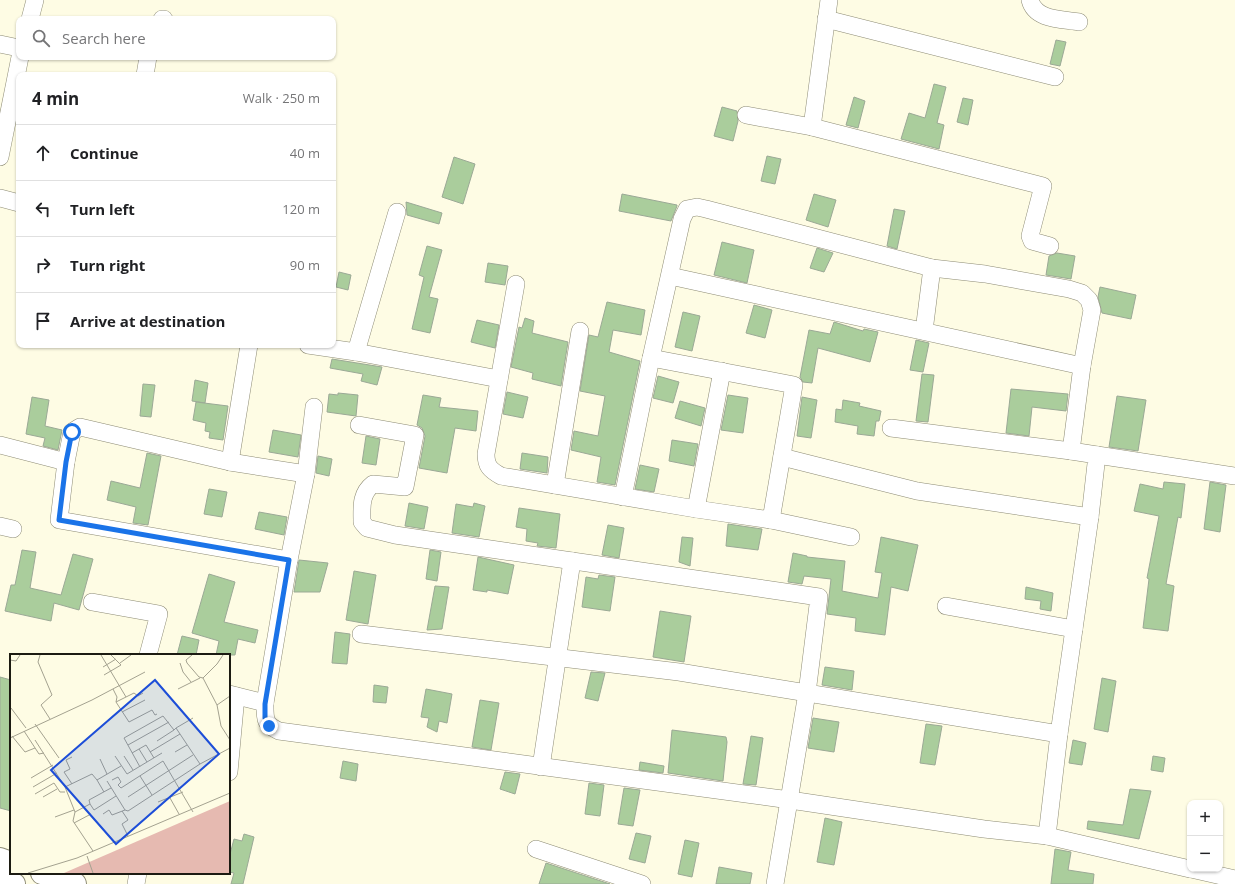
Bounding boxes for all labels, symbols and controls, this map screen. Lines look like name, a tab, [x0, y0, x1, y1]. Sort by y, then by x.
search box	[16, 16, 336, 60]
icon: search	[30, 27, 52, 49]
text: Search here	[62, 28, 146, 48]
text: 4 min	[32, 87, 79, 110]
text: Walk · 250 m	[243, 89, 320, 107]
icon: ahead	[32, 142, 54, 164]
text: Continue	[70, 143, 138, 163]
text: 40 m	[290, 144, 320, 162]
icon: left	[32, 198, 54, 220]
text: Turn left	[70, 199, 135, 219]
text: 120 m	[282, 200, 320, 218]
icon: right	[32, 254, 54, 276]
text: Turn right	[70, 255, 145, 275]
text: 90 m	[290, 256, 320, 274]
icon: arrive	[32, 310, 54, 332]
text: Arrive at destination	[70, 311, 225, 331]
route start	[63, 423, 81, 441]
inset map	[10, 654, 230, 874]
route end	[260, 717, 278, 735]
map controls	[1187, 800, 1223, 872]
button: +	[1187, 800, 1223, 836]
button: −	[1187, 836, 1223, 872]

